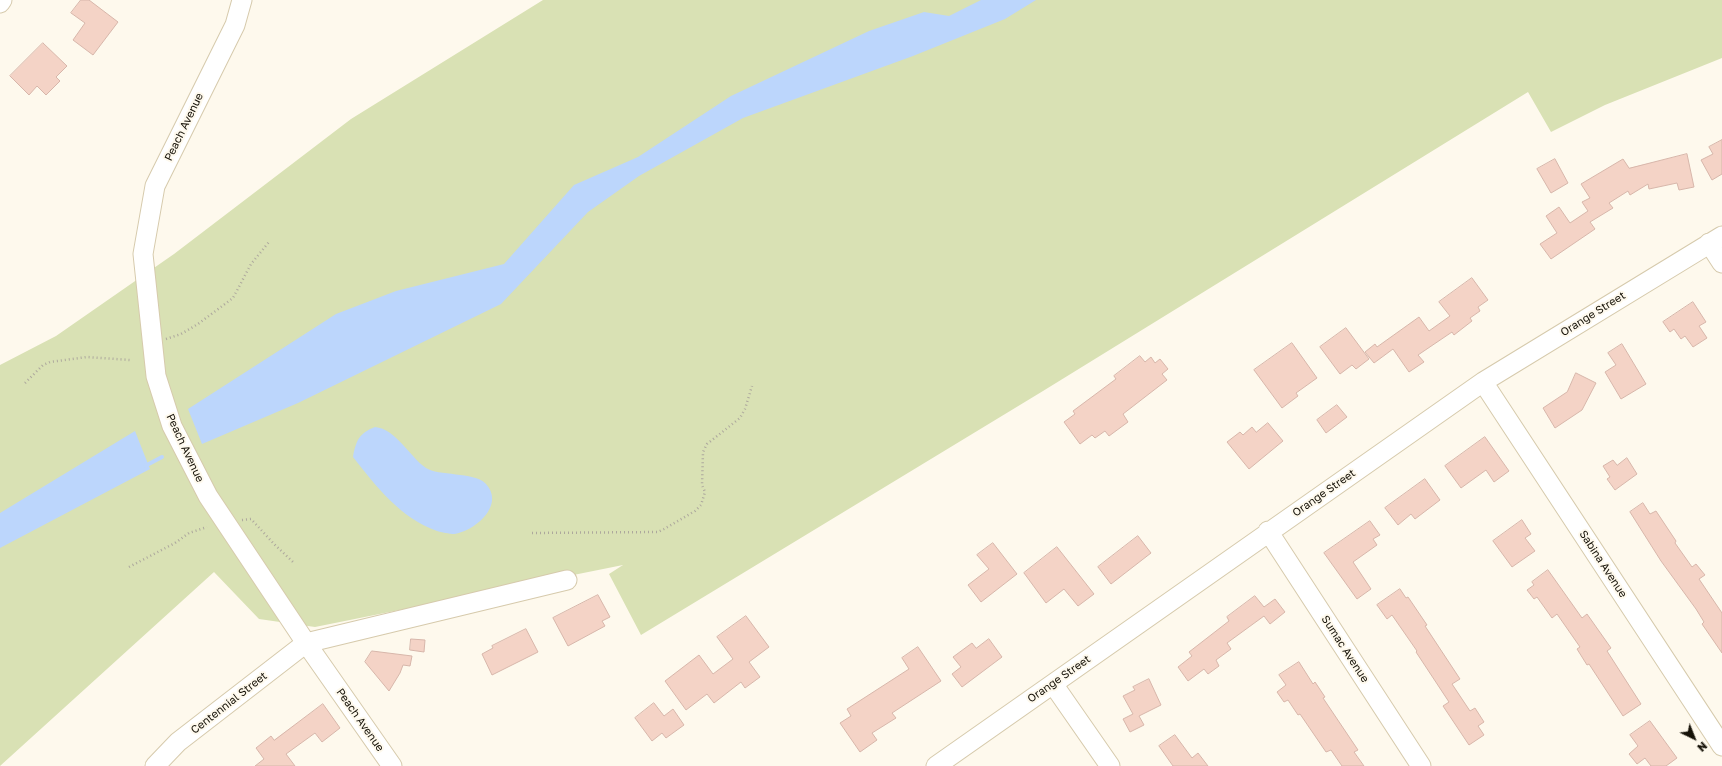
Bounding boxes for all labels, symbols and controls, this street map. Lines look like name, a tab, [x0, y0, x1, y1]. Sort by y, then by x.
street label: Peach Avenue	[162, 91, 206, 163]
street label: Orange Street	[1558, 289, 1628, 339]
street label: Peach Avenue	[163, 412, 207, 484]
street label: Orange Street	[1290, 466, 1358, 520]
street label: Sabina Avenue	[1576, 528, 1630, 600]
street label: Sumac Avenue	[1318, 613, 1372, 685]
street label: Orange Street	[1025, 652, 1093, 706]
street label: Centennial Street	[188, 669, 270, 737]
street label: Peach Avenue	[333, 686, 387, 754]
north arrow	[1674, 718, 1714, 758]
text: N	[1695, 740, 1710, 755]

